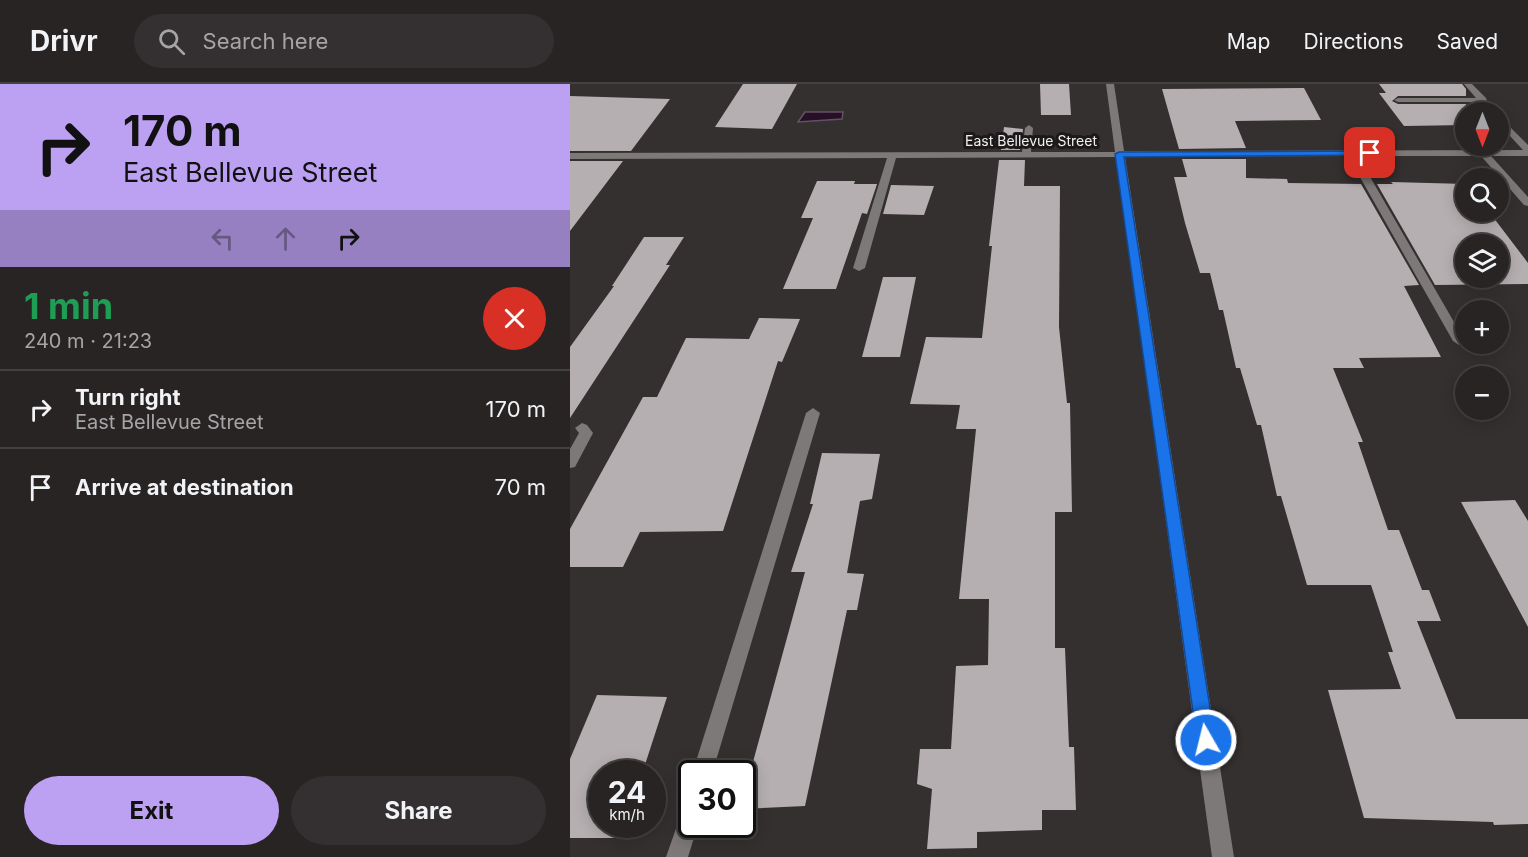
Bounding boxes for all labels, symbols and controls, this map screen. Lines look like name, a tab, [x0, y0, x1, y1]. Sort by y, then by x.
search box	[134, 14, 554, 68]
text: Drivr	[30, 24, 98, 58]
icon: search	[155, 25, 188, 58]
text: Search here	[203, 28, 328, 54]
text: Map	[1227, 29, 1270, 54]
text: Directions	[1303, 29, 1404, 54]
text: Saved	[1437, 29, 1498, 54]
north arrow	[1455, 102, 1509, 156]
map controls	[1455, 102, 1509, 420]
text: 170 m	[123, 105, 241, 156]
icon: right	[24, 108, 102, 186]
pin	[1344, 127, 1395, 178]
street label: East Bellevue Street	[965, 132, 1097, 149]
icon: arrive	[1353, 136, 1386, 169]
text: East Bellevue Street	[123, 156, 377, 189]
button: search	[1455, 168, 1509, 222]
icon: left	[206, 222, 239, 255]
icon: ahead	[269, 222, 302, 255]
icon: right	[332, 222, 365, 255]
button: layers	[1455, 234, 1509, 288]
text: 1 min	[24, 284, 113, 328]
button: close	[483, 287, 546, 350]
button: +	[1455, 300, 1509, 354]
text: 240 m · 21:23	[24, 329, 152, 353]
button: −	[1455, 366, 1509, 420]
text: Turn right	[75, 384, 181, 410]
icon: right	[24, 393, 57, 426]
text: 170 m	[486, 396, 546, 422]
text: East Bellevue Street	[75, 410, 263, 434]
icon: arrive	[24, 471, 57, 504]
text: Arrive at destination	[75, 474, 294, 500]
text: 70 m	[495, 474, 546, 500]
position arrow	[1174, 708, 1238, 772]
speed limit sign: 30	[678, 760, 756, 838]
text: 24	[608, 774, 646, 810]
button: Exit	[24, 776, 279, 845]
button: Share	[291, 776, 546, 845]
text: km/h	[609, 805, 645, 824]

